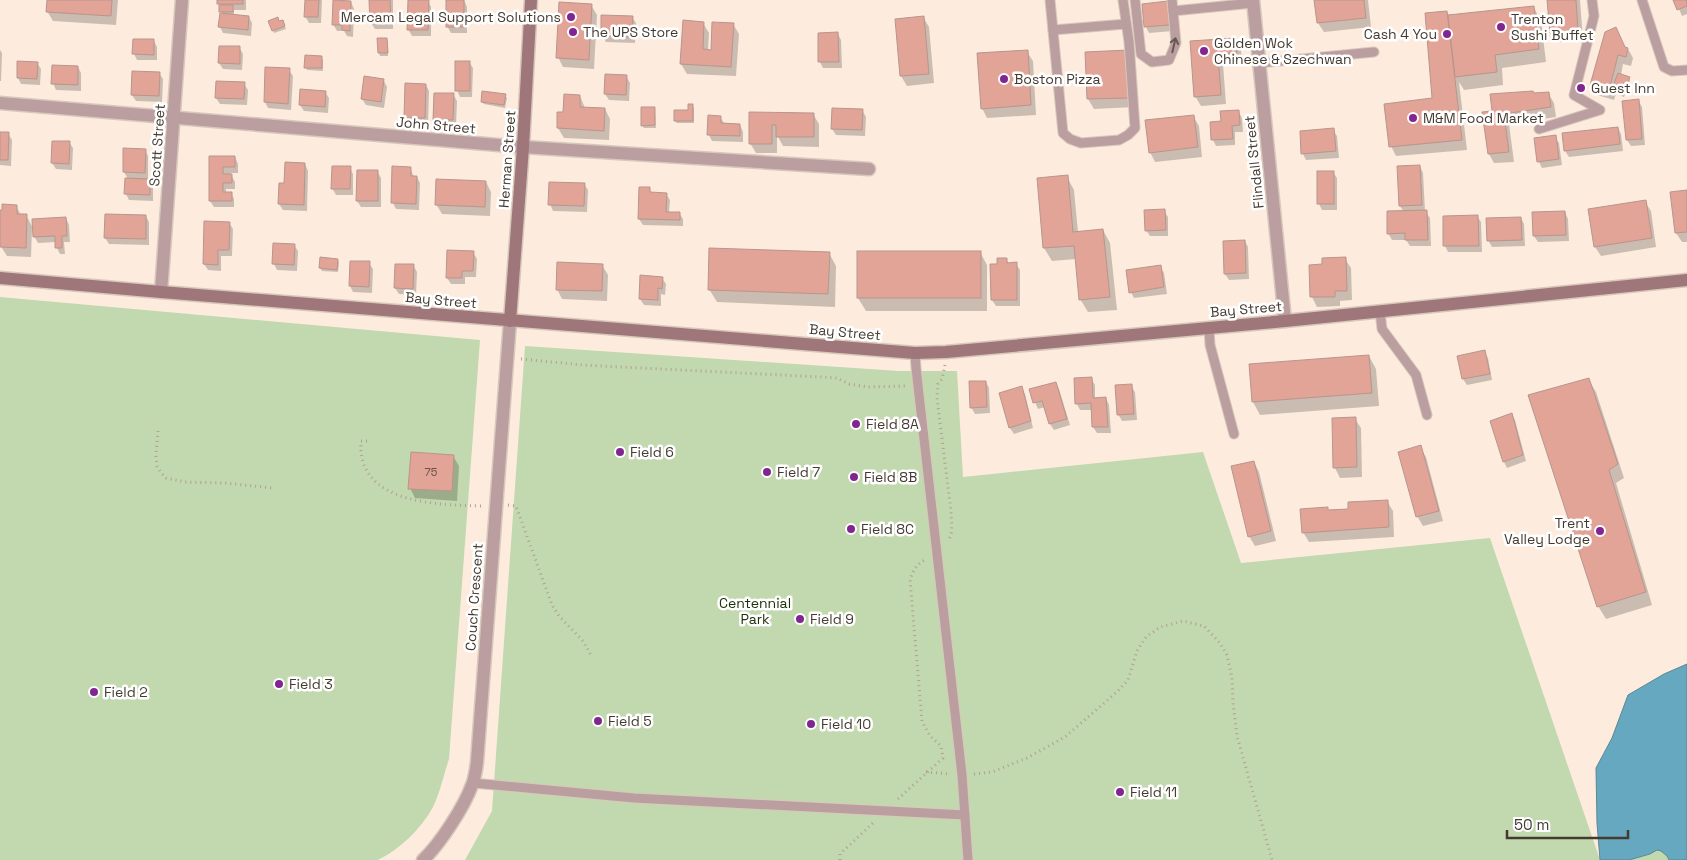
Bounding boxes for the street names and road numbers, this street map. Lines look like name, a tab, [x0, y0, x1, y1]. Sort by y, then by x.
street label: Scott Street	[145, 103, 169, 187]
street label: Herman Street	[495, 110, 519, 208]
street label: John Street	[395, 113, 477, 137]
street label: Flindall Street	[1240, 115, 1268, 209]
street label: Bay Street	[404, 288, 478, 312]
street label: Bay Street	[1209, 297, 1283, 321]
street label: Bay Street	[808, 320, 882, 344]
street label: Couch Crescent	[461, 543, 487, 651]

